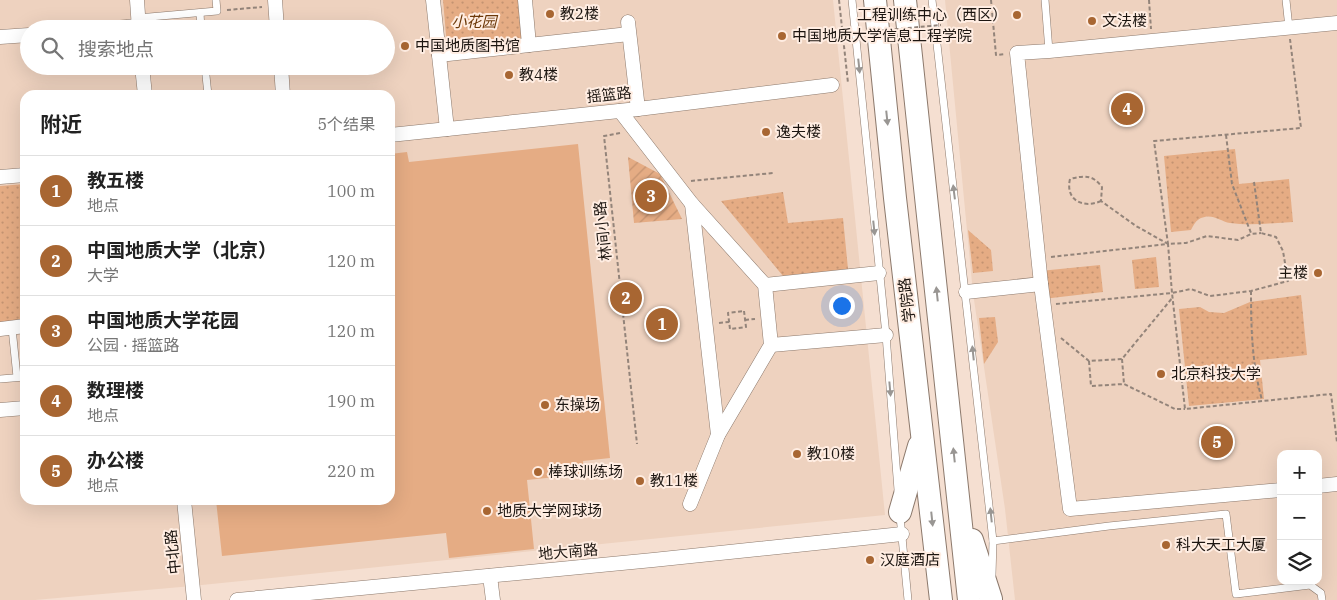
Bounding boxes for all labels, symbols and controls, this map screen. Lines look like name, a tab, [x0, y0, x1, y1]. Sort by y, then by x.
place label: 教2楼	[560, 4, 599, 23]
place label: 工程训练中心（西区）	[857, 5, 1007, 24]
marker: 教2楼	[544, 8, 556, 20]
marker: 工程训练中心（西区）	[1011, 9, 1023, 21]
place label: 文法楼	[1102, 11, 1147, 30]
park label: 小花园	[451, 12, 498, 31]
marker: 文法楼	[1086, 15, 1098, 27]
search box	[20, 20, 395, 75]
place label: 中国地质大学信息工程学院	[792, 26, 972, 45]
marker: 中国地质大学信息工程学院	[776, 30, 788, 42]
icon: search	[38, 34, 66, 62]
place label: 中国地质图书馆	[415, 36, 520, 55]
text: 搜索地点	[78, 37, 154, 61]
marker: 中国地质图书馆	[399, 40, 411, 52]
one-way arrow	[855, 58, 863, 74]
place label: 教4楼	[519, 65, 558, 84]
marker: 教4楼	[503, 69, 515, 81]
street label: 摇篮路	[586, 83, 632, 106]
pin: 4	[1111, 90, 1143, 128]
text: 附近	[40, 110, 82, 138]
one-way arrow	[883, 110, 891, 126]
text: 5个结果	[317, 114, 375, 134]
place label: 逸夫楼	[776, 122, 821, 141]
marker: 逸夫楼	[760, 126, 772, 138]
text: 教五楼	[87, 168, 144, 192]
pin: 3	[635, 177, 667, 215]
text: 1	[51, 181, 61, 201]
text: 100 m	[327, 181, 375, 201]
one-way arrow	[950, 184, 958, 200]
text: 地点	[87, 195, 119, 215]
street label: 林间小路	[590, 200, 615, 262]
one-way arrow	[871, 220, 879, 236]
text: 中国地质大学（北京）	[87, 238, 277, 262]
text: 2	[51, 251, 61, 271]
text: 120 m	[327, 251, 375, 271]
place label: 主楼	[1278, 263, 1308, 282]
text: 大学	[87, 265, 119, 285]
marker: 主楼	[1312, 267, 1324, 279]
street label: 学院路	[894, 277, 919, 324]
pin: 2	[610, 279, 642, 317]
one-way arrow	[933, 285, 941, 301]
your location	[829, 293, 855, 319]
pin: 1	[646, 305, 678, 343]
text: 中国地质大学花园	[87, 308, 239, 332]
text: 3	[51, 321, 61, 341]
text: 120 m	[327, 321, 375, 341]
text: 公园 · 摇篮路	[87, 335, 180, 355]
one-way arrow	[969, 345, 977, 361]
place label: 北京科技大学	[1171, 364, 1261, 383]
marker: 北京科技大学	[1155, 368, 1167, 380]
text: 数理楼	[87, 378, 144, 402]
one-way arrow	[886, 382, 894, 398]
text: 4	[51, 391, 61, 411]
text: 190 m	[327, 391, 375, 411]
place label: 东操场	[555, 395, 600, 414]
marker: 东操场	[539, 399, 551, 411]
text: 地点	[87, 405, 119, 425]
pin: 5	[1201, 423, 1233, 461]
place label: 教10楼	[807, 444, 855, 463]
one-way arrow	[950, 447, 958, 463]
text: 办公楼	[87, 448, 144, 472]
marker: 教10楼	[791, 448, 803, 460]
map controls	[1277, 450, 1322, 585]
button: +	[1277, 450, 1322, 495]
text: 5	[51, 461, 61, 481]
text: 220 m	[327, 461, 375, 481]
place label: 棒球训练场	[548, 462, 623, 481]
marker: 棒球训练场	[532, 466, 544, 478]
place label: 教11楼	[650, 471, 698, 490]
text: 地点	[87, 475, 119, 495]
marker: 教11楼	[634, 475, 646, 487]
button: −	[1277, 495, 1322, 540]
place label: 地质大学网球场	[497, 501, 602, 520]
marker: 地质大学网球场	[481, 505, 493, 517]
one-way arrow	[987, 507, 995, 523]
one-way arrow	[928, 511, 936, 527]
street label: 中北路	[161, 529, 184, 575]
place label: 科大天工大厦	[1176, 535, 1266, 554]
street label: 地大南路	[537, 539, 599, 564]
marker: 科大天工大厦	[1160, 539, 1172, 551]
button: layers	[1277, 540, 1322, 585]
place label: 汉庭酒店	[880, 550, 940, 569]
marker: 汉庭酒店	[864, 554, 876, 566]

